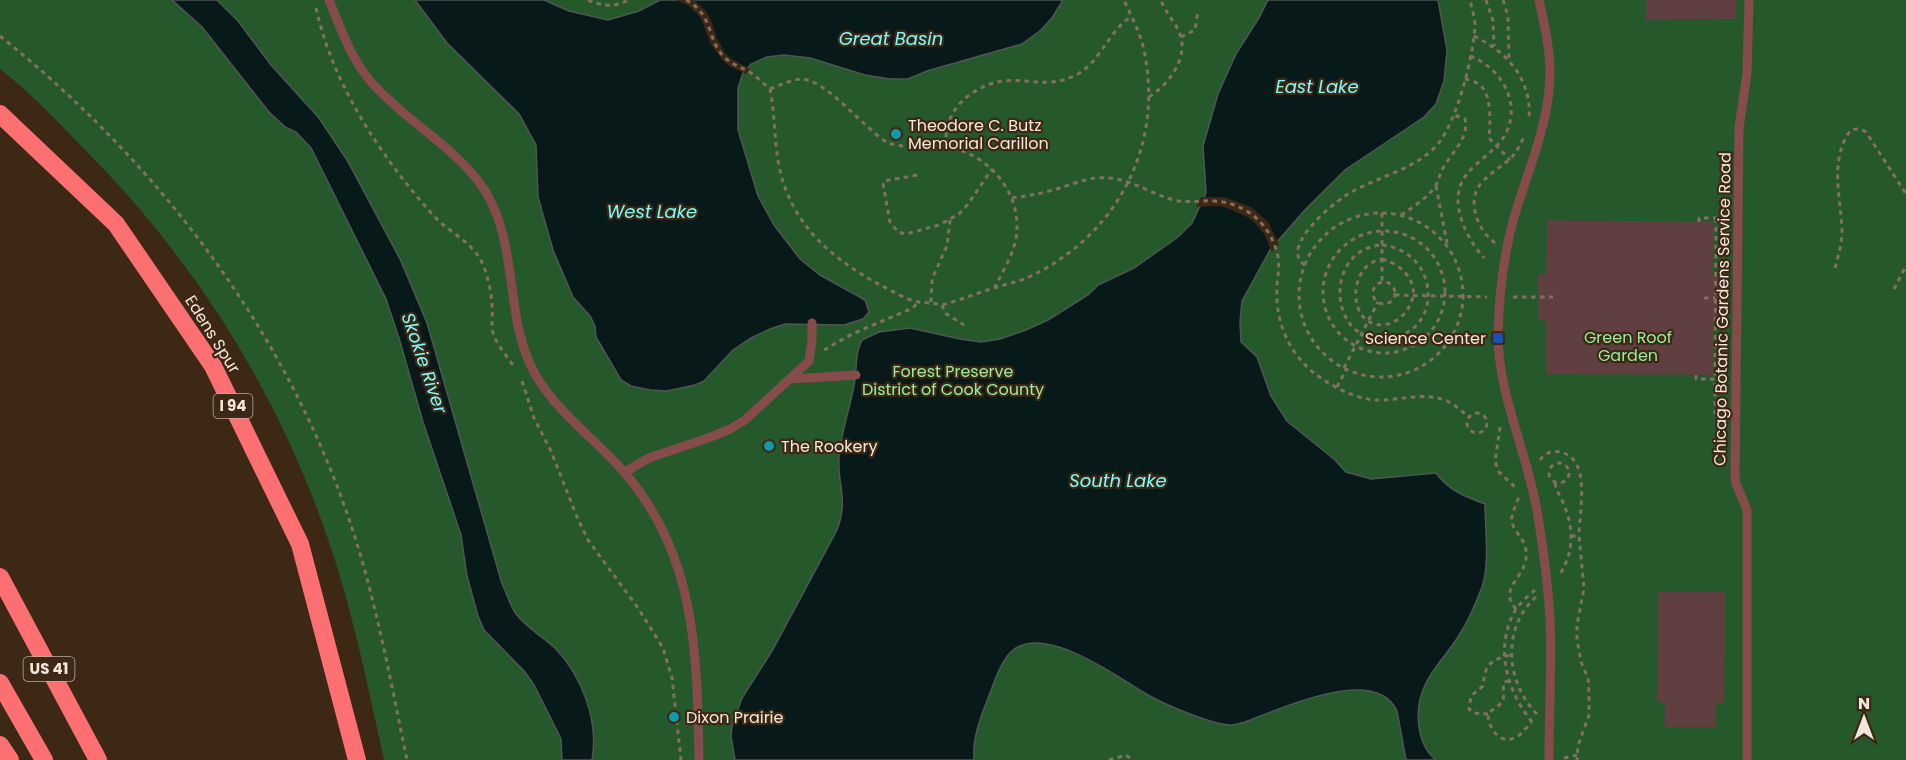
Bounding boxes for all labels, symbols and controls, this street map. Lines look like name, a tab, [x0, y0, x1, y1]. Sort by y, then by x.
water label: Great Basin	[839, 26, 943, 51]
water label: East Lake	[1275, 74, 1359, 99]
place label: Theodore C. Butz Memorial Carillon	[908, 114, 1049, 155]
marker: Theodore C. Butz Memorial Carillon	[889, 127, 903, 141]
street label: Chicago Botanic Gardens Service Road	[1708, 152, 1737, 466]
water label: West Lake	[607, 199, 697, 224]
street label: Edens Spur	[179, 291, 246, 378]
water label: Skokie River	[396, 309, 454, 418]
park label: Green Roof Garden	[1584, 326, 1672, 367]
place label: Science Center	[1365, 327, 1486, 350]
marker: Science Center	[1491, 331, 1505, 345]
park label: Forest Preserve District of Cook County	[862, 360, 1044, 401]
road number: I 94	[214, 394, 252, 418]
place label: The Rookery	[781, 435, 877, 458]
marker: The Rookery	[762, 439, 776, 453]
water label: South Lake	[1069, 468, 1167, 493]
road number: US 41	[23, 657, 74, 681]
north arrow	[1834, 688, 1894, 748]
text: N	[1858, 692, 1870, 715]
place label: Dixon Prairie	[686, 706, 784, 729]
marker: Dixon Prairie	[667, 710, 681, 724]

